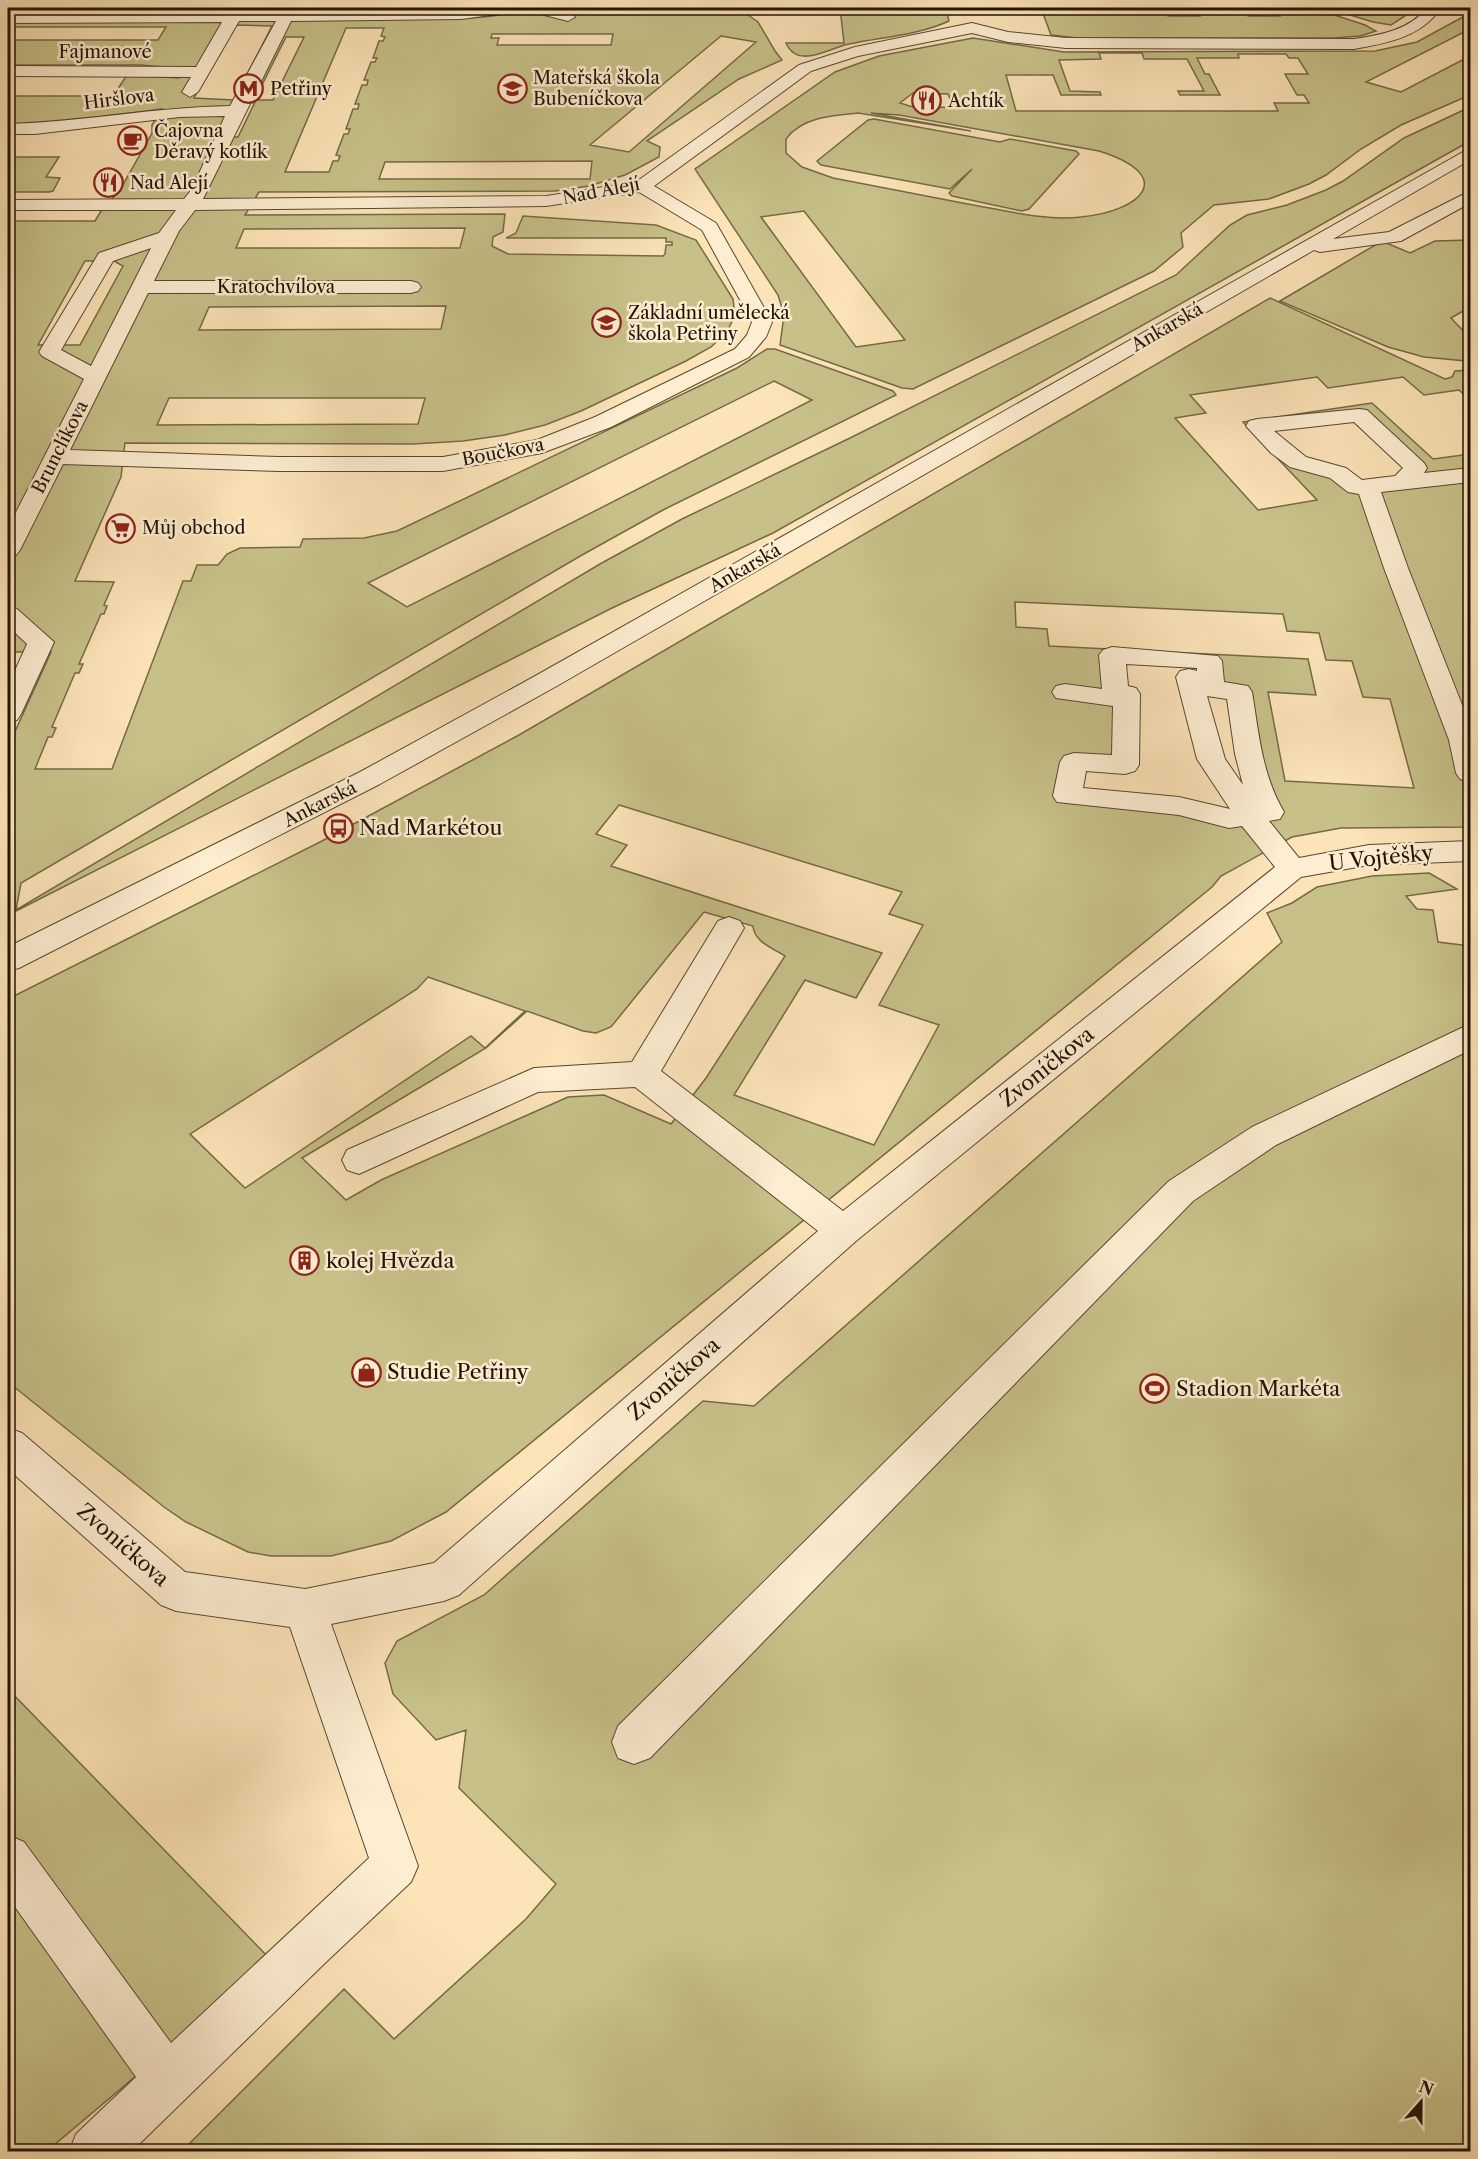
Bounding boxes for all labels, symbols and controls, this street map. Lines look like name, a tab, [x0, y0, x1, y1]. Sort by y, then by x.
street label: Fajmanové	[58, 41, 152, 63]
place label: Mateřská škola Bubeníčkova	[533, 67, 660, 110]
school or university icon: Mateřská škola Bubeníčkova	[496, 72, 528, 104]
metro station icon: Petřiny	[233, 73, 265, 105]
place label: Petřiny	[270, 78, 333, 100]
street label: Hiršlova	[82, 84, 156, 114]
restaurant icon: Achtík	[911, 85, 943, 117]
place label: Achtík	[947, 90, 1006, 112]
place label: Čajovna Děravý kotlík	[154, 118, 269, 163]
cafe icon: Čajovna Děravý kotlík	[117, 125, 149, 157]
restaurant icon: Nad Alejí	[93, 167, 125, 199]
place label: Nad Alejí	[130, 172, 209, 194]
street label: Nad Alejí	[560, 173, 642, 209]
street label: Kratochvílova	[217, 276, 336, 298]
street label: Ankarská	[1126, 297, 1207, 357]
place label: Základní umělecká škola Petřiny	[628, 302, 790, 345]
school or university icon: Základní umělecká škola Petřiny	[591, 307, 623, 339]
street label: Brunclíkova	[27, 396, 93, 497]
street label: Boučkova	[460, 433, 546, 471]
supermarket icon: Můj obchod	[105, 512, 137, 544]
place label: Můj obchod	[142, 517, 246, 539]
street label: Ankarská	[704, 538, 785, 598]
street label: Ankarská	[279, 776, 361, 832]
bus stop icon: Nad Markétou	[322, 812, 354, 844]
place label: Nad Markétou	[359, 815, 503, 840]
street label: U Vojtěšky	[1327, 840, 1435, 875]
street label: Zvoníčkova	[995, 1021, 1099, 1112]
building icon: kolej Hvězda	[289, 1245, 321, 1277]
place label: kolej Hvězda	[326, 1248, 455, 1273]
street label: Zvoníčkova	[623, 1331, 725, 1425]
shop icon: Studie Petřiny	[350, 1356, 382, 1388]
place label: Studie Petřiny	[387, 1359, 529, 1384]
sports icon: Stadion Markéta	[1139, 1373, 1171, 1405]
place label: Stadion Markéta	[1176, 1376, 1341, 1401]
street label: Zvoníčkova	[72, 1498, 175, 1592]
north arrow	[1391, 2072, 1451, 2132]
text: N	[1416, 2076, 1437, 2100]

